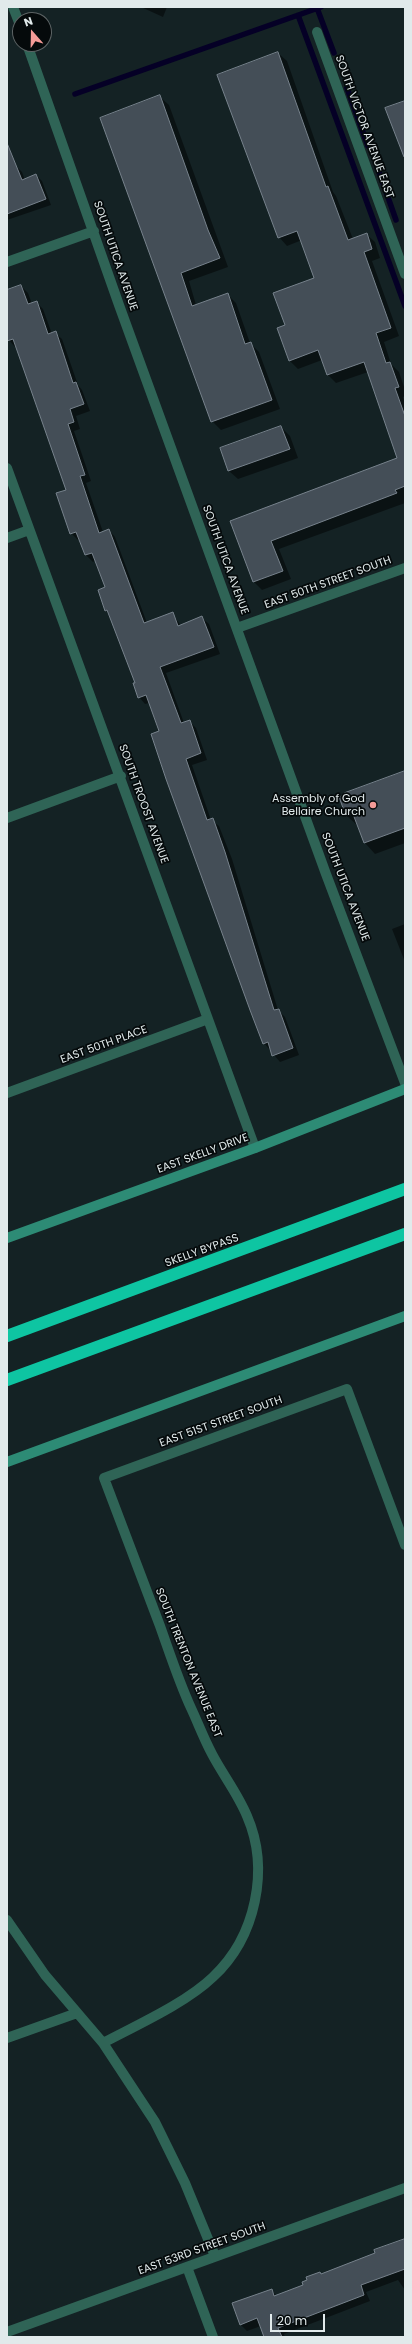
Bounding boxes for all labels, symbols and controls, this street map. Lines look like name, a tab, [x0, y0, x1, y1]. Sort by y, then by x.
north arrow	[12, 12, 52, 52]
text: N	[22, 13, 35, 31]
street label: SOUTH VICTOR AVENUE EAST	[332, 54, 396, 200]
street label: SOUTH UTICA AVENUE	[90, 199, 140, 313]
street label: SOUTH UTICA AVENUE	[199, 504, 251, 616]
street label: EAST 50TH STREET SOUTH	[263, 554, 393, 612]
street label: SOUTH TROOST AVENUE	[115, 743, 171, 865]
place label: Assembly of God Bellaire Church	[272, 792, 365, 818]
marker: Assembly of God Bellaire Church	[368, 800, 378, 810]
street label: SOUTH UTICA AVENUE	[318, 831, 372, 943]
street label: EAST 50TH PLACE	[59, 1023, 149, 1067]
street label: EAST SKELLY DRIVE	[156, 1131, 250, 1177]
street label: SKELLY BYPASS	[163, 1232, 241, 1270]
street label: EAST 51ST STREET SOUTH	[158, 1394, 284, 1450]
street label: SOUTH TRENTON AVENUE EAST	[152, 1586, 224, 1740]
street label: EAST 53RD STREET SOUTH	[137, 2220, 267, 2278]
scale bar	[272, 2306, 327, 2332]
text: 20 m	[277, 2312, 307, 2329]

